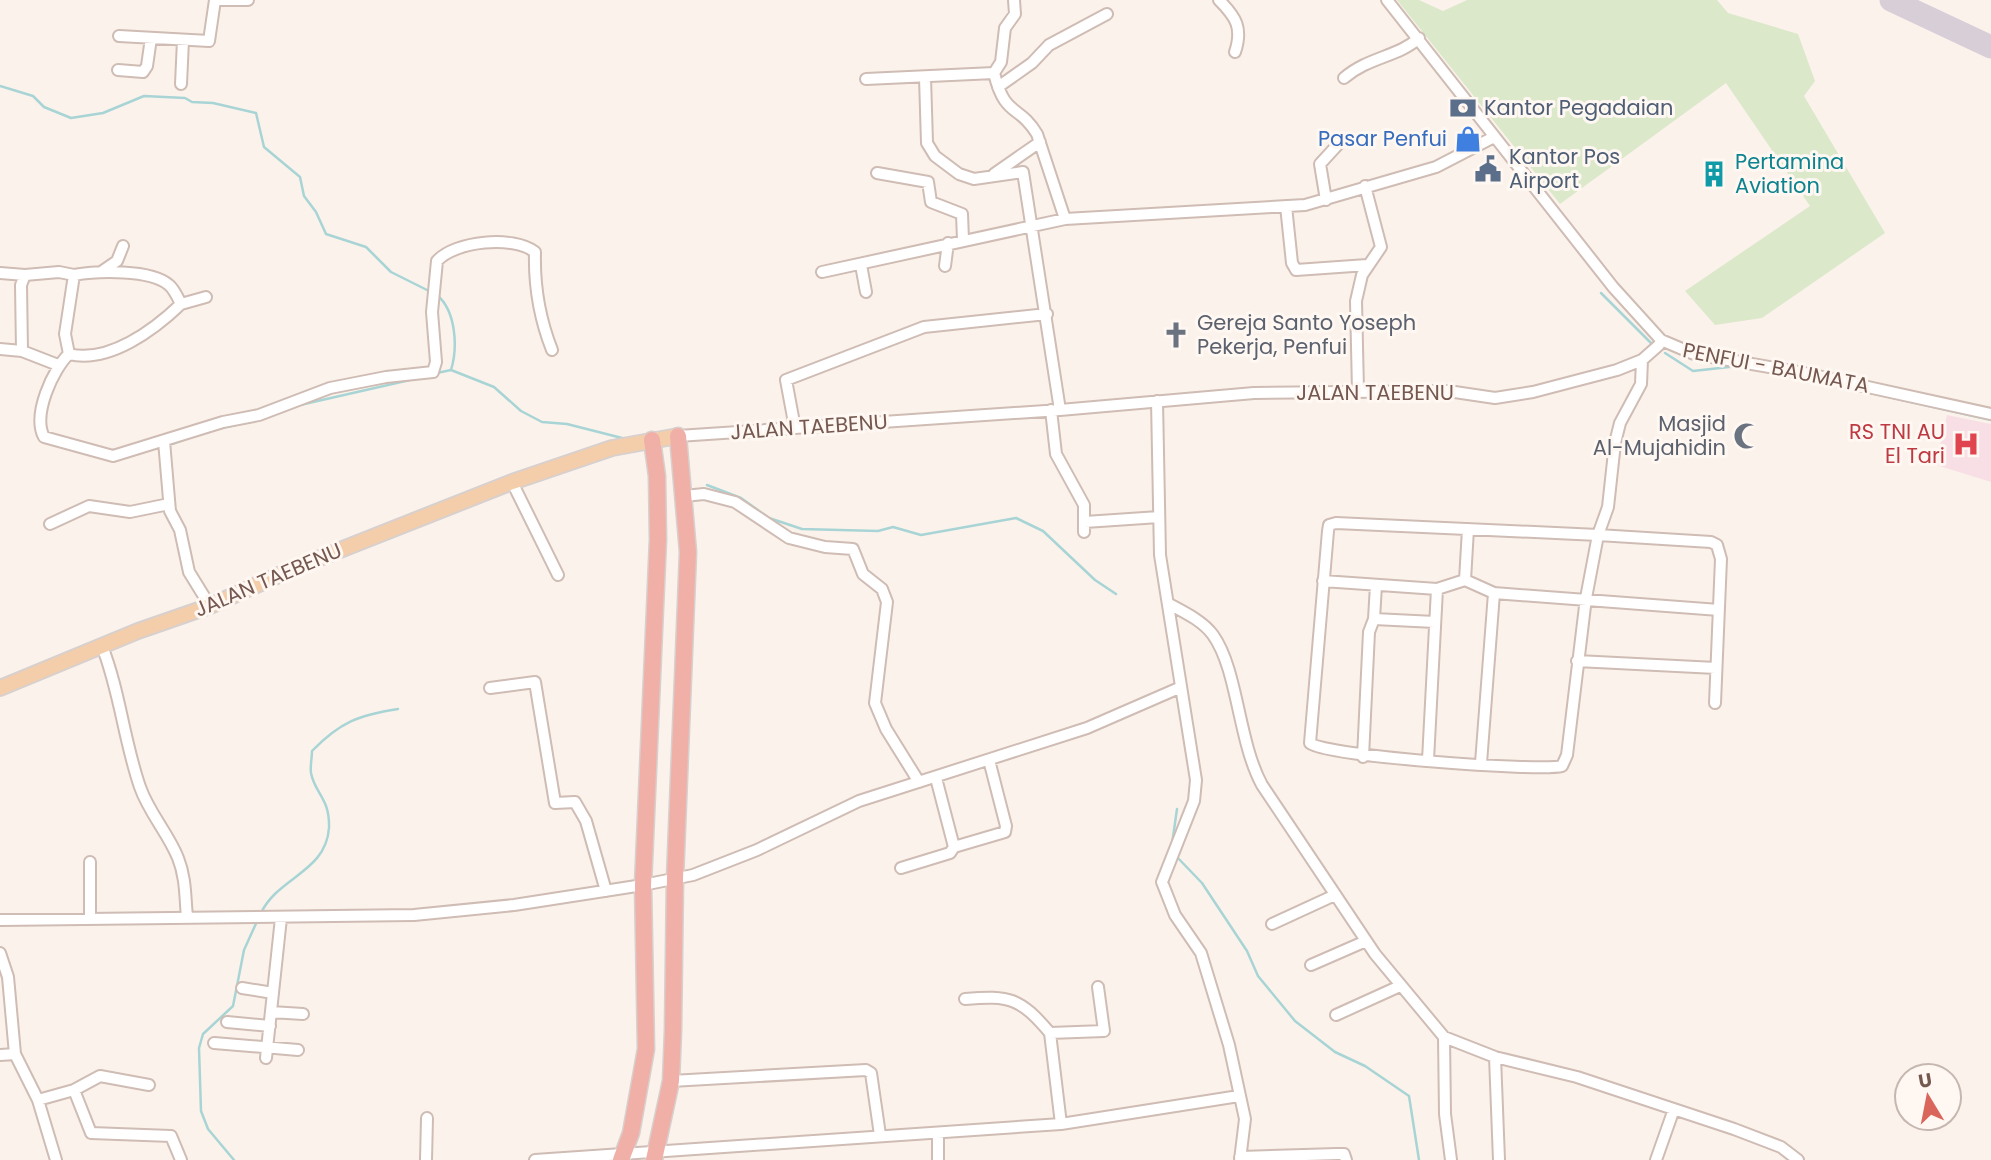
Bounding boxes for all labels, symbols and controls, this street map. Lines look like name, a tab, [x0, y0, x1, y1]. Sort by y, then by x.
bank icon: Kantor Pegadaian	[1448, 93, 1478, 123]
place label: Kantor Pegadaian	[1484, 93, 1674, 122]
place label: Pasar Penfui	[1318, 124, 1447, 153]
shop icon: Pasar Penfui	[1453, 124, 1483, 154]
place label: Kantor Pos Airport	[1509, 142, 1620, 195]
place label: Pertamina Aviation	[1735, 147, 1844, 200]
public building icon: Kantor Pos Airport	[1473, 154, 1503, 184]
building icon: Pertamina Aviation	[1699, 159, 1729, 189]
place label: Gereja Santo Yoseph Pekerja, Penfui	[1197, 308, 1416, 361]
church icon: Gereja Santo Yoseph Pekerja, Penfui	[1161, 320, 1191, 350]
street label: PENFUI - BAUMATA	[1680, 335, 1872, 400]
street label: JALAN TAEBENU	[1296, 378, 1454, 407]
street label: JALAN TAEBENU	[729, 407, 889, 446]
place label: Masjid Al-Mujahidin	[1593, 409, 1726, 462]
place label: RS TNI AU El Tari	[1849, 417, 1945, 470]
mosque icon: Masjid Al-Mujahidin	[1732, 421, 1762, 451]
hospital icon: RS TNI AU El Tari	[1951, 429, 1981, 459]
street label: JALAN TAEBENU	[190, 535, 346, 624]
north arrow	[1893, 1062, 1963, 1132]
text: U	[1916, 1066, 1934, 1095]

